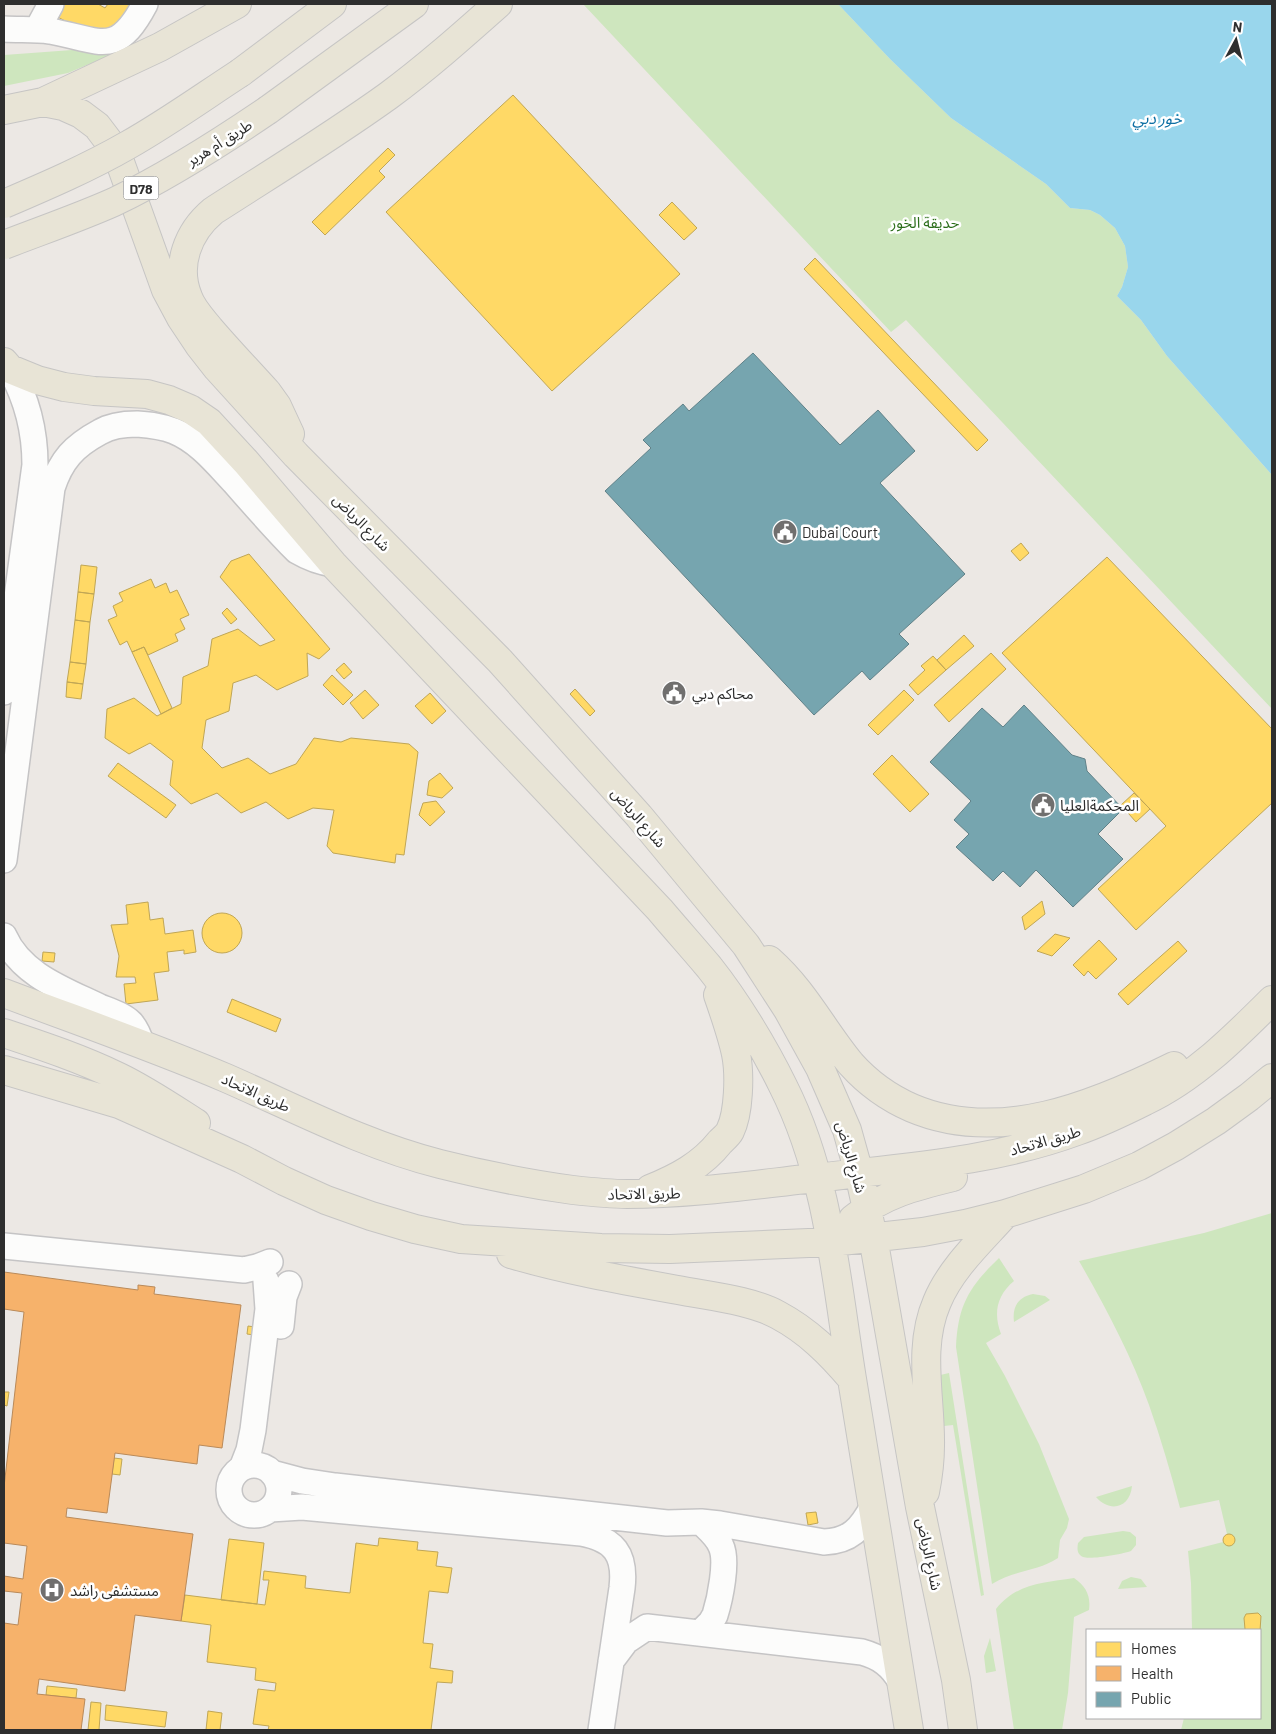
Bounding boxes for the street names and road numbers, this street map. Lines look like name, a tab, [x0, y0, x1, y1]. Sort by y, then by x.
street label: طريق أم هرير	[182, 115, 257, 172]
road number: D78	[124, 177, 158, 200]
street label: شارع الرياض	[327, 490, 395, 557]
street label: شارع الرياض	[605, 783, 670, 853]
street label: طريق الاتحاد	[218, 1069, 293, 1117]
street label: شارع الرياض	[829, 1119, 871, 1196]
street label: طريق الاتحاد	[1007, 1121, 1083, 1161]
street label: طريق الاتحاد	[607, 1183, 681, 1205]
street label: شارع الرياض	[910, 1516, 947, 1593]

